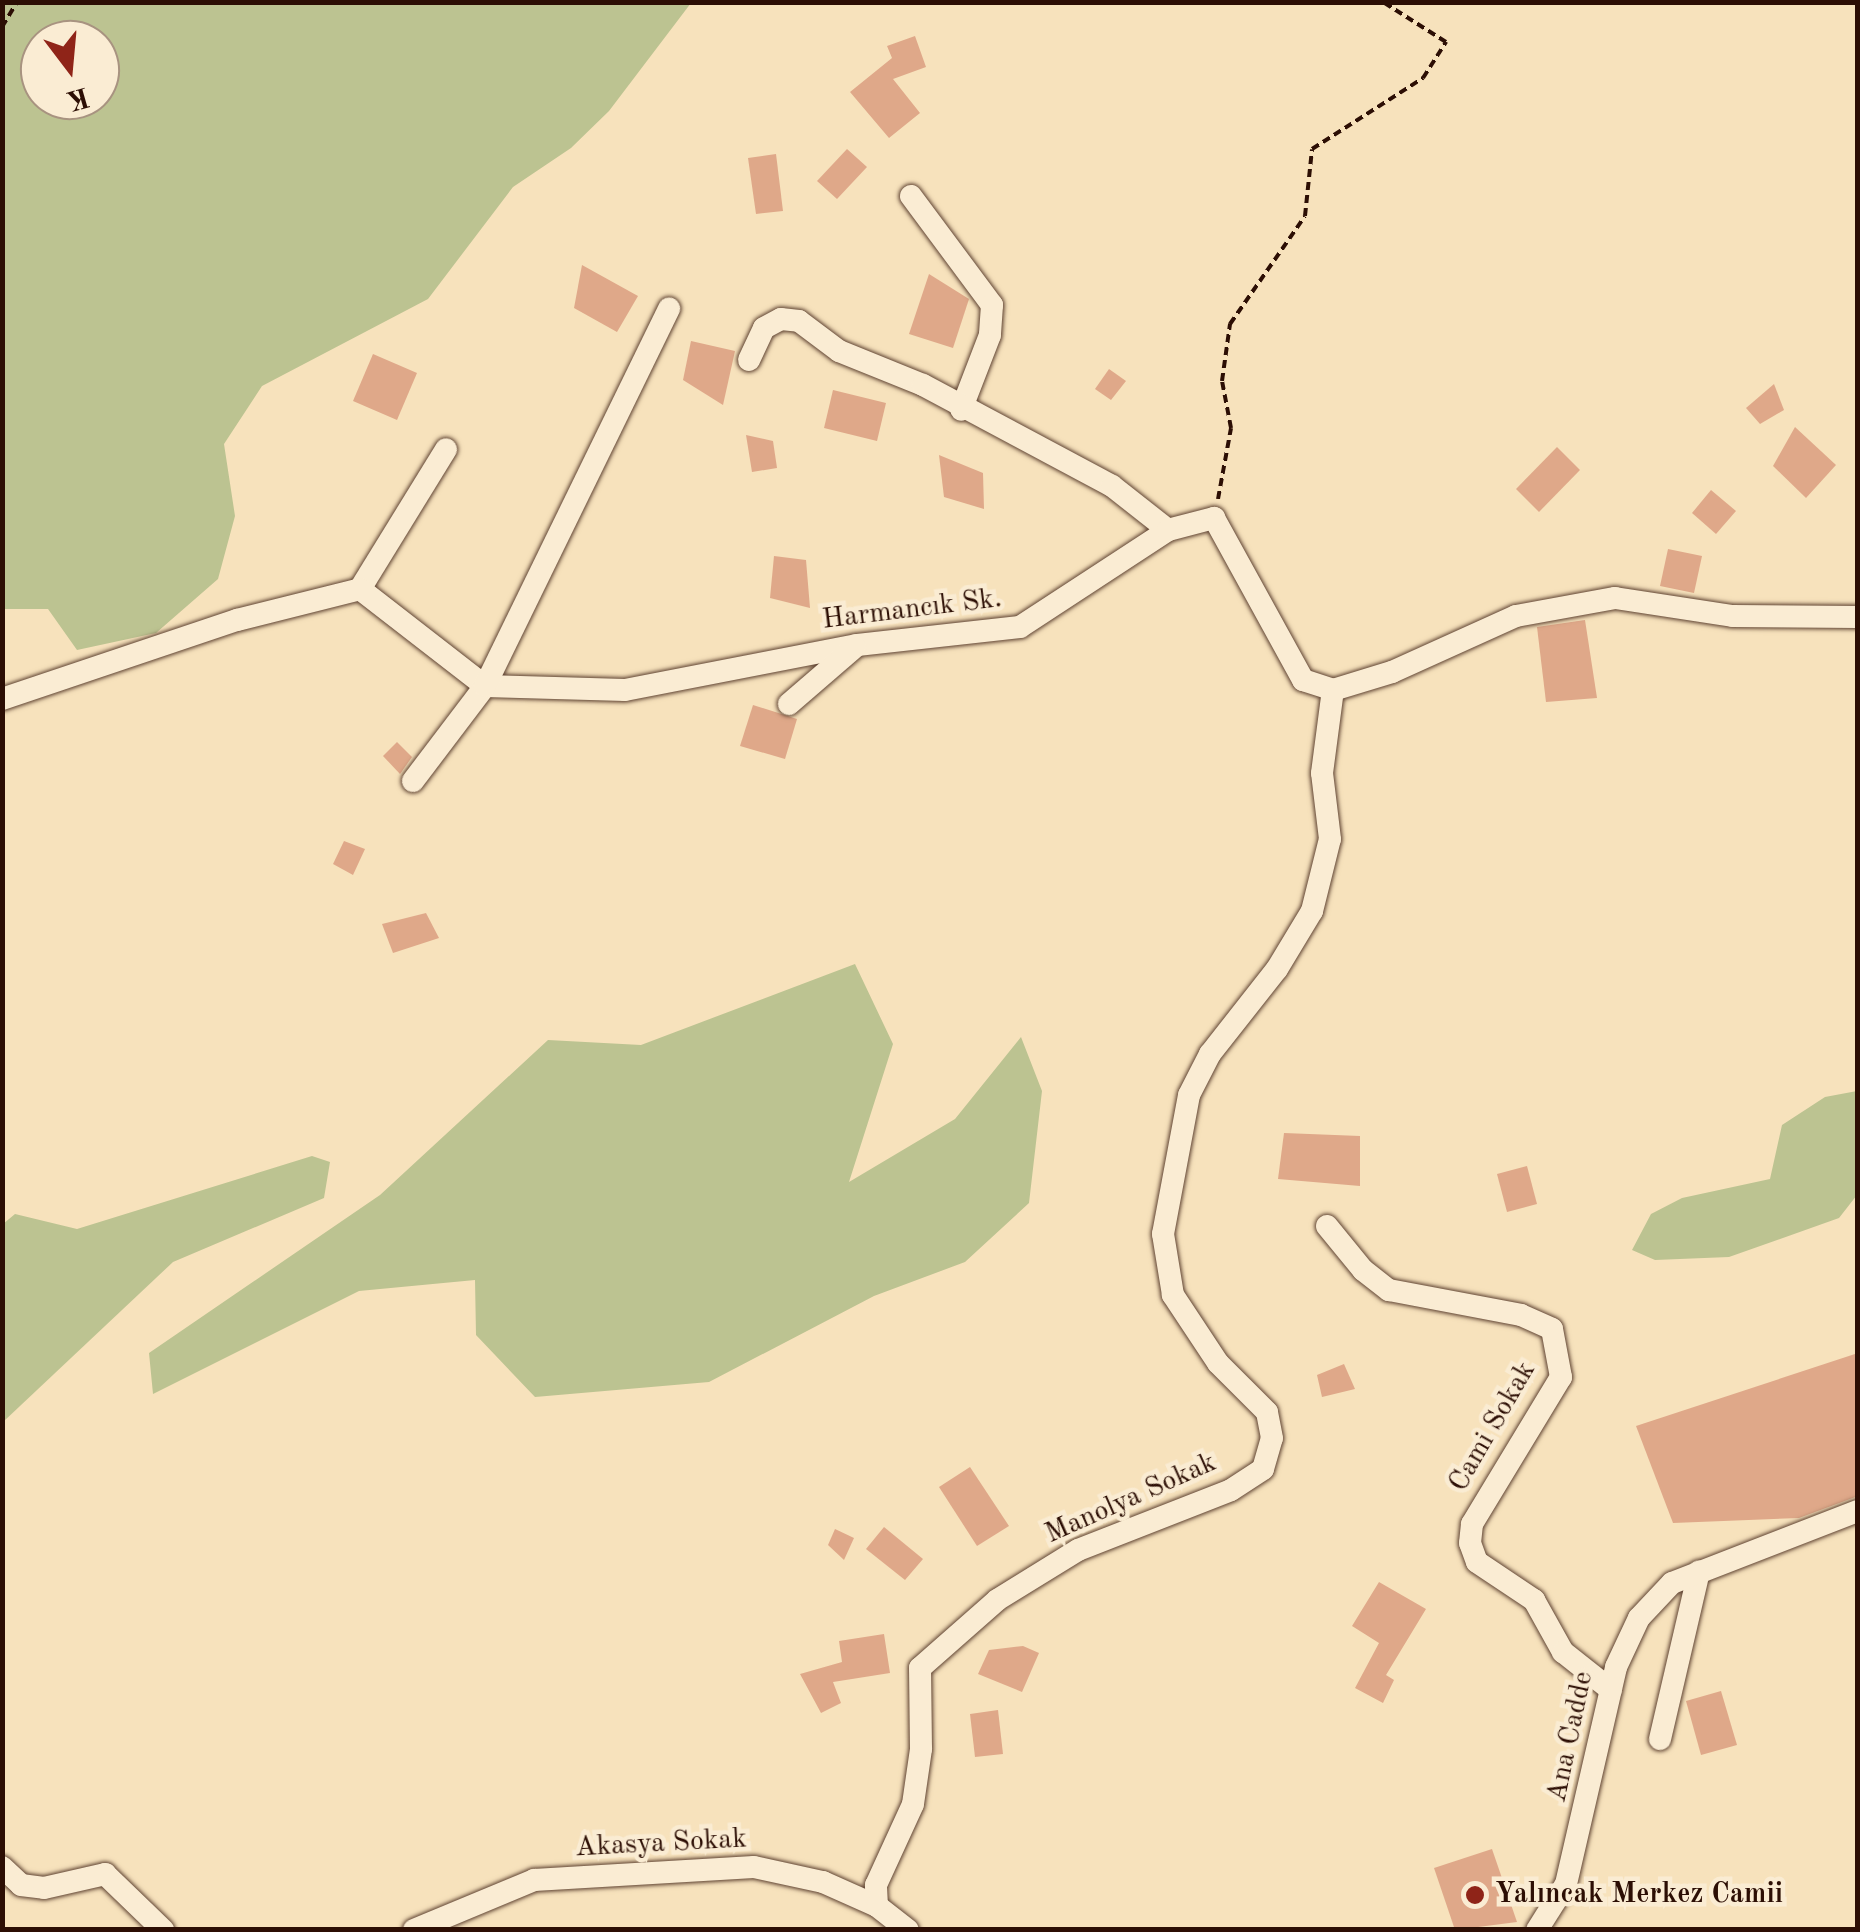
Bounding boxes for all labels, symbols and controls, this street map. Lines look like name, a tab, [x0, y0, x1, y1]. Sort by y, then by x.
north arrow	[20, 20, 120, 120]
text: K	[63, 80, 92, 113]
street label: Harmancık Sk.	[820, 582, 1004, 638]
street label: Cami Sokak	[1442, 1356, 1544, 1498]
street label: Manolya Sokak	[1040, 1446, 1222, 1552]
street label: Ana Cadde	[1541, 1669, 1601, 1805]
street label: Akasya Sokak	[574, 1823, 748, 1865]
place label: Yalıncak Merkez Camii	[1495, 1878, 1783, 1912]
marker: Yalıncak Merkez Camii	[1464, 1884, 1486, 1906]

